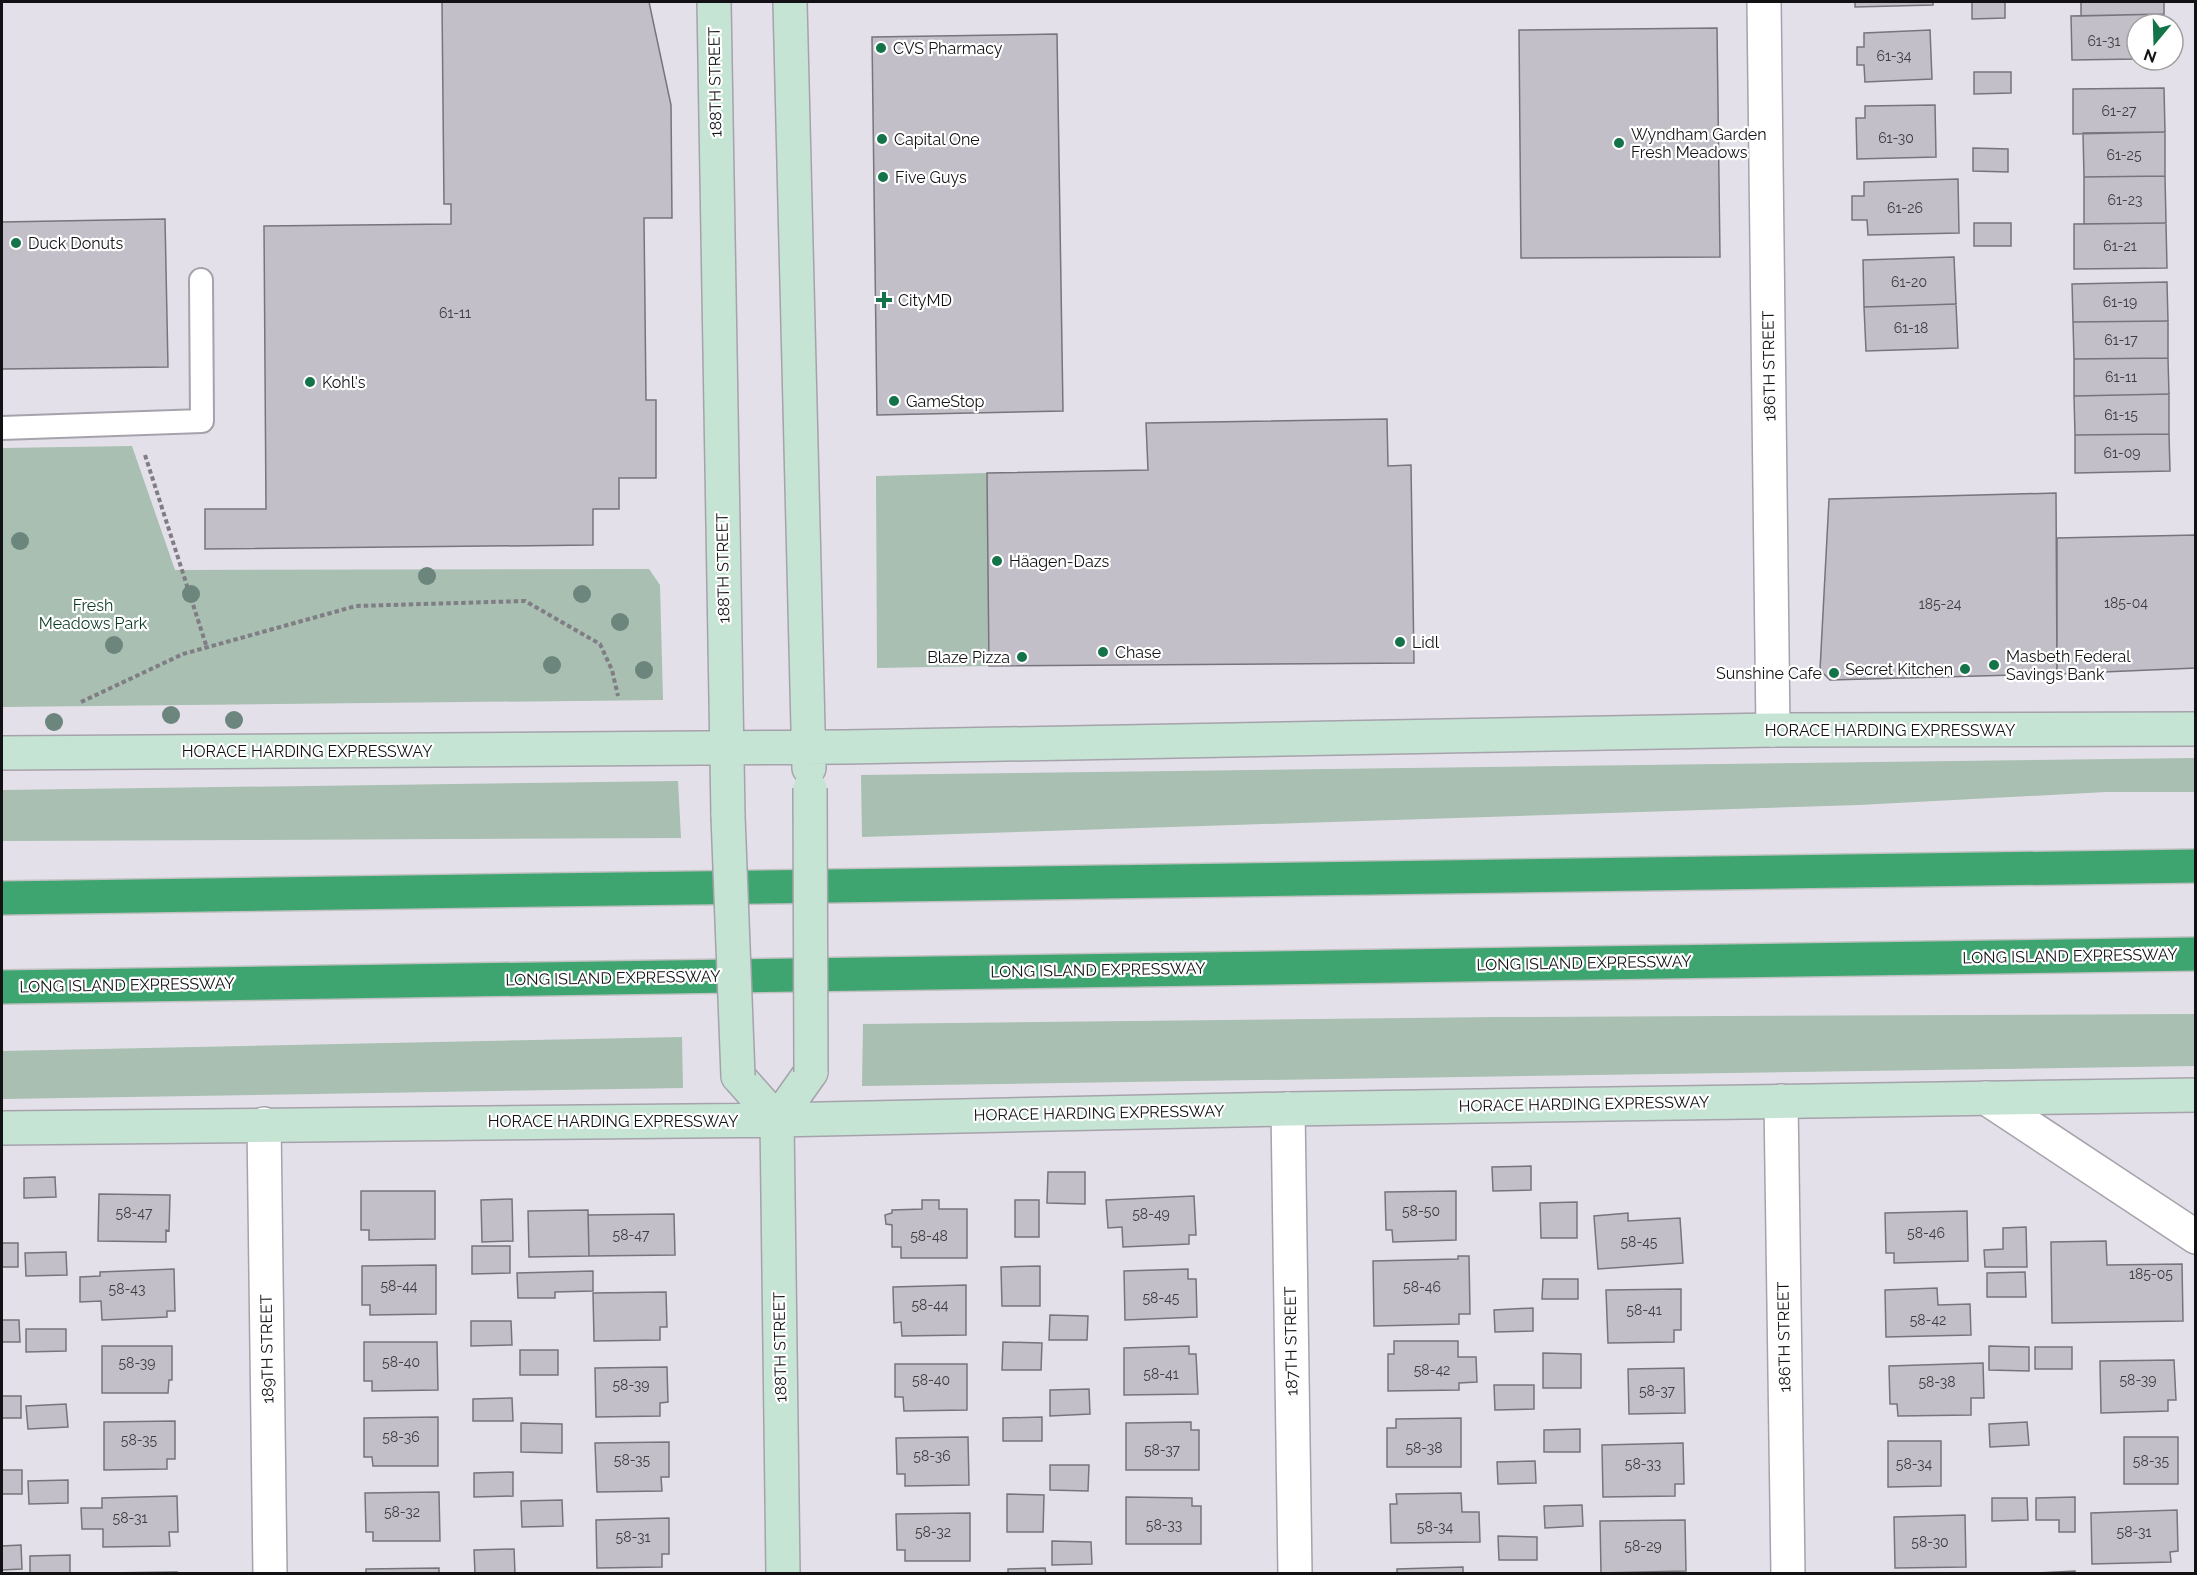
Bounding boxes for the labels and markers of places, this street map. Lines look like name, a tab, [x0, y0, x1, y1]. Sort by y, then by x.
place label: CVS Pharmacy	[893, 39, 1003, 58]
marker: CVS Pharmacy	[874, 41, 888, 55]
place label: Wyndham Garden Fresh Meadows	[1631, 125, 1767, 162]
place label: Capital One	[894, 130, 980, 149]
marker: Capital One	[875, 132, 889, 146]
marker: Wyndham Garden Fresh Meadows	[1612, 136, 1626, 150]
place label: Five Guys	[895, 168, 967, 187]
marker: Five Guys	[876, 170, 890, 184]
place label: Duck Donuts	[28, 234, 123, 253]
marker: Duck Donuts	[9, 236, 23, 250]
marker: CityMD	[875, 291, 893, 309]
place label: CityMD	[898, 291, 952, 310]
place label: Kohl's	[322, 373, 366, 392]
marker: Kohl's	[303, 375, 317, 389]
place label: GameStop	[906, 392, 985, 411]
marker: GameStop	[887, 394, 901, 408]
place label: Häagen-Dazs	[1009, 552, 1110, 571]
marker: Häagen-Dazs	[990, 554, 1004, 568]
place label: Lidl	[1412, 633, 1440, 652]
marker: Lidl	[1393, 635, 1407, 649]
place label: Chase	[1115, 643, 1161, 662]
marker: Chase	[1096, 645, 1110, 659]
place label: Masbeth Federal Savings Bank	[2006, 647, 2131, 684]
place label: Blaze Pizza	[927, 648, 1010, 667]
marker: Blaze Pizza	[1015, 650, 1029, 664]
marker: Masbeth Federal Savings Bank	[1987, 658, 2001, 672]
place label: Secret Kitchen	[1845, 660, 1953, 679]
marker: Secret Kitchen	[1958, 662, 1972, 676]
place label: Sunshine Cafe	[1716, 664, 1822, 683]
marker: Sunshine Cafe	[1827, 666, 1841, 680]

